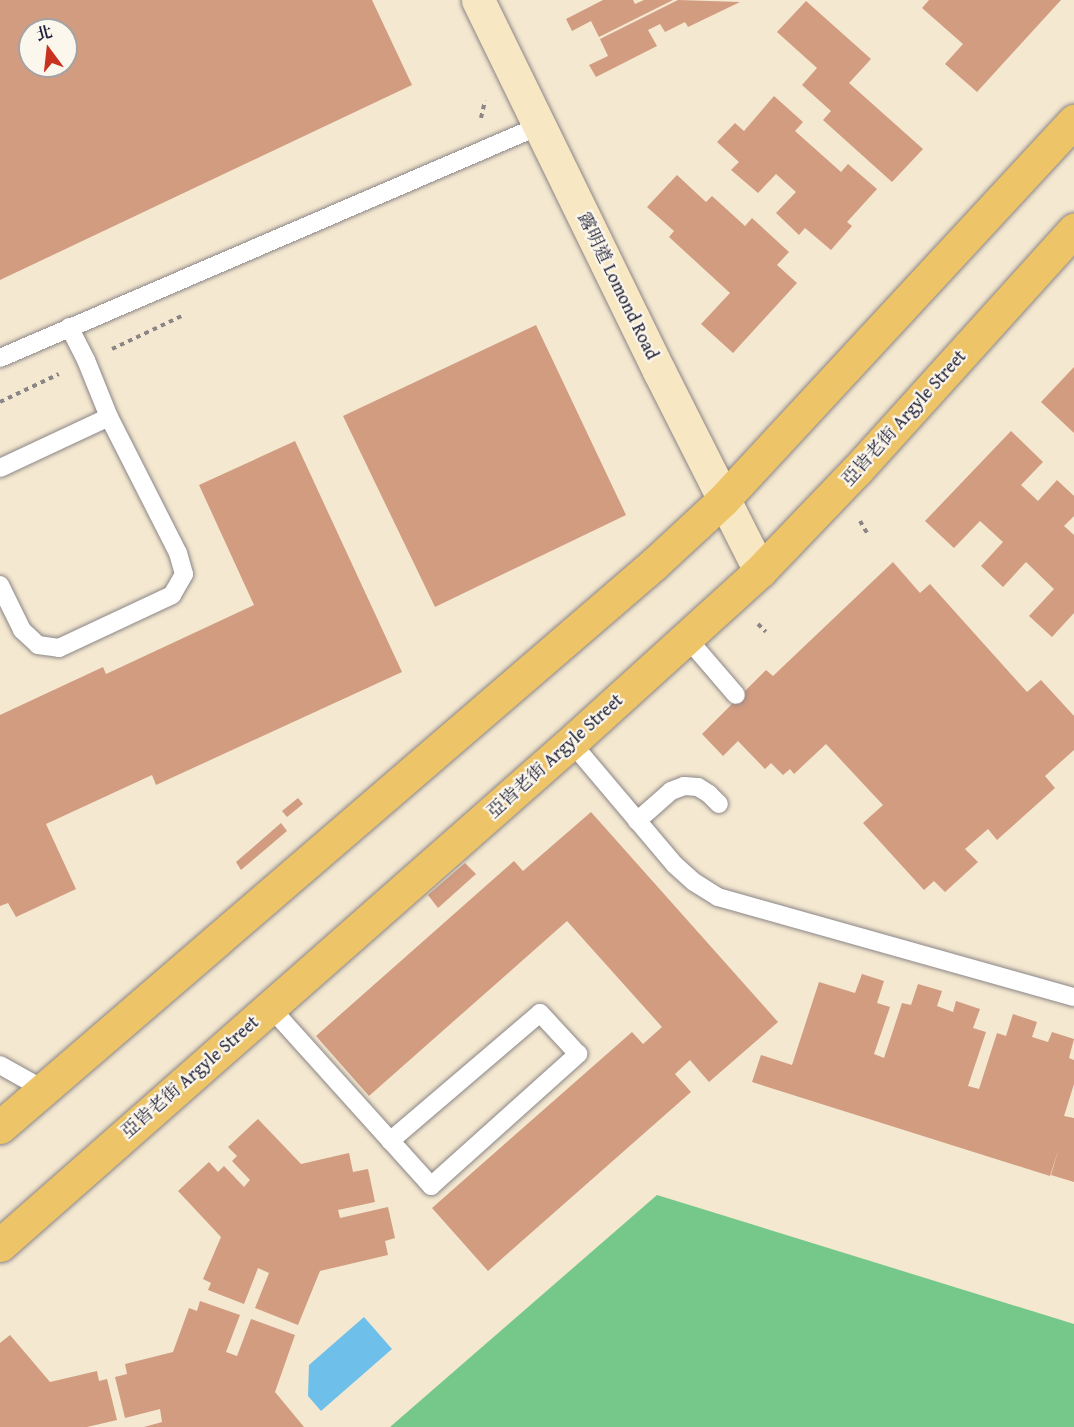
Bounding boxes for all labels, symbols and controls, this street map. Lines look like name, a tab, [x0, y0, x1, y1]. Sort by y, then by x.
north arrow	[18, 18, 78, 78]
text: 北	[33, 19, 55, 46]
street label: 露明道 Lomond Road	[573, 209, 663, 363]
street label: 亞皆老街 Argyle Street	[837, 346, 971, 490]
street label: 亞皆老街 Argyle Street	[483, 689, 627, 823]
street label: 亞皆老街 Argyle Street	[117, 1011, 263, 1143]

